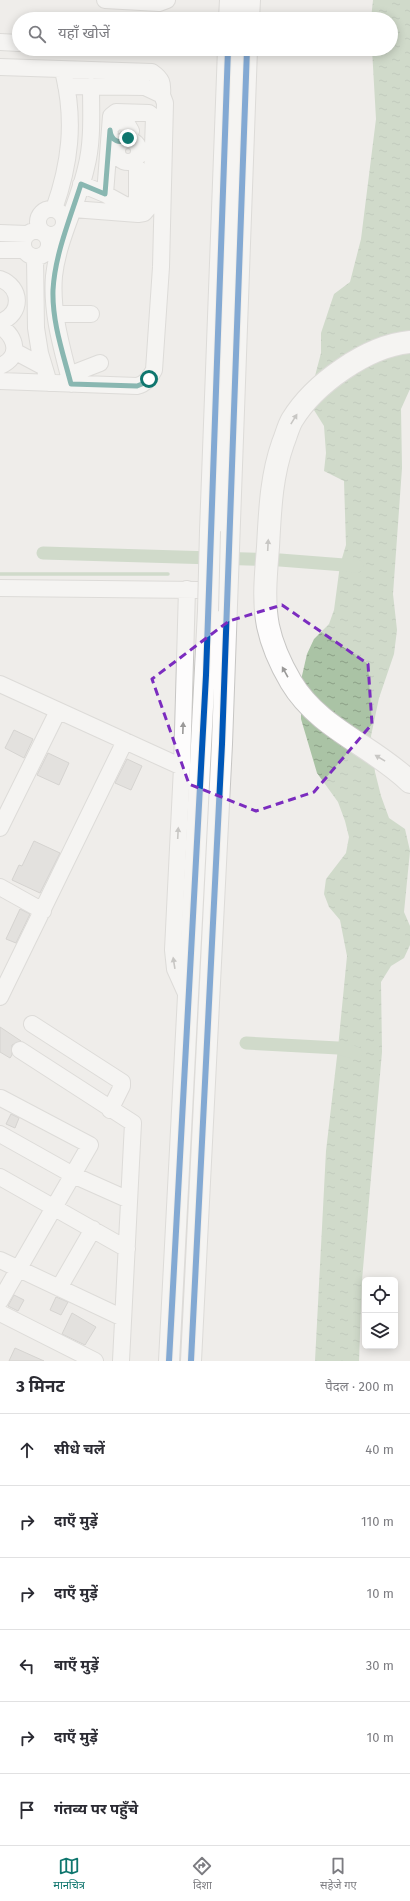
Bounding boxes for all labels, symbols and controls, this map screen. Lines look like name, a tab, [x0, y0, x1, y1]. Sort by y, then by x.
search box	[12, 12, 398, 56]
icon: search	[26, 23, 48, 45]
text: यहाँ खोजें	[58, 24, 110, 42]
route end	[119, 129, 137, 147]
route start	[140, 370, 158, 388]
one-way arrow	[290, 413, 297, 425]
one-way arrow	[264, 539, 271, 551]
one-way arrow	[282, 666, 288, 678]
one-way arrow	[180, 721, 186, 734]
one-way arrow	[375, 754, 385, 762]
one-way arrow	[175, 827, 182, 839]
one-way arrow	[171, 957, 177, 969]
map controls	[362, 1277, 398, 1349]
button: locate	[362, 1277, 398, 1313]
button: layers	[362, 1313, 398, 1349]
text: 3 मिनट	[16, 1376, 65, 1397]
text: पैदल · 200 m	[325, 1379, 394, 1394]
icon: ahead	[16, 1439, 38, 1461]
text: सीधे चलें	[54, 1440, 105, 1458]
text: 40 m	[365, 1442, 394, 1457]
icon: right	[16, 1511, 38, 1533]
text: दाएँ मुड़ें	[54, 1512, 98, 1530]
text: 110 m	[361, 1514, 394, 1529]
icon: right	[16, 1583, 38, 1605]
text: दाएँ मुड़ें	[54, 1584, 98, 1602]
text: 10 m	[367, 1586, 394, 1601]
icon: left	[16, 1655, 38, 1677]
text: बाएँ मुड़ें	[54, 1656, 99, 1674]
text: 30 m	[366, 1658, 394, 1673]
icon: right	[16, 1727, 38, 1749]
text: दाएँ मुड़ें	[54, 1728, 98, 1746]
text: 10 m	[367, 1730, 394, 1745]
icon: arrive	[16, 1799, 38, 1821]
text: गंतव्य पर पहुँचे	[54, 1800, 138, 1818]
tab: मानचित्र	[53, 1855, 85, 1893]
tab: दिशा	[191, 1855, 213, 1893]
tab: सहेजे गए	[320, 1855, 357, 1893]

